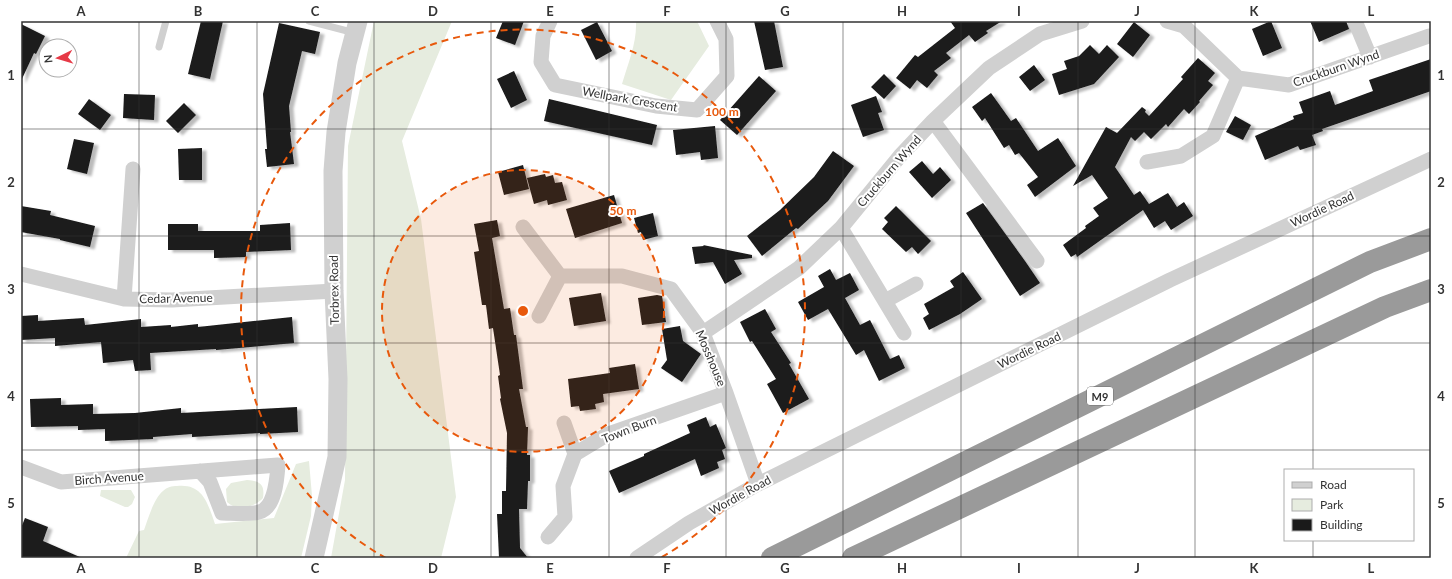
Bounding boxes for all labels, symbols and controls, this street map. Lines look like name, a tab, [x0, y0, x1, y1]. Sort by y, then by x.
text: A	[75, 3, 86, 19]
text: B	[194, 3, 203, 19]
text: C	[311, 3, 320, 19]
text: D	[428, 3, 438, 19]
text: E	[546, 3, 554, 19]
text: F	[663, 3, 671, 19]
text: G	[780, 3, 790, 19]
text: H	[897, 3, 907, 19]
text: I	[1017, 3, 1021, 19]
text: J	[1134, 3, 1140, 19]
text: K	[1250, 3, 1260, 19]
text: L	[1368, 3, 1375, 19]
north arrow	[38, 38, 78, 78]
street label: Cruckburn Wynd	[1291, 46, 1381, 90]
text: N	[41, 54, 54, 64]
text: 1	[7, 67, 15, 83]
text: 1	[1437, 67, 1445, 83]
street label: Wellpark Crescent	[581, 83, 679, 115]
text: 100 m	[705, 104, 739, 119]
street label: Cruckburn Wynd	[854, 132, 924, 210]
text: 2	[7, 174, 15, 190]
text: 2	[1437, 174, 1445, 190]
street label: Wordie Road	[1288, 188, 1356, 230]
text: 50 m	[610, 203, 636, 218]
street label: Torbrex Road	[326, 255, 342, 325]
text: 3	[7, 281, 15, 297]
text: 3	[1437, 281, 1445, 297]
street label: Cedar Avenue	[139, 290, 213, 306]
centre of rings	[516, 304, 530, 318]
street label: Mosshouse	[692, 328, 730, 388]
street label: Wordie Road	[995, 328, 1063, 372]
road number: M9	[1087, 387, 1113, 405]
text: 4	[7, 388, 15, 404]
text: 4	[1437, 388, 1445, 404]
street label: Town Burn	[600, 412, 658, 446]
street label: Birch Avenue	[74, 468, 144, 488]
legend	[1284, 469, 1414, 541]
street label: Wordie Road	[706, 472, 774, 518]
text: Road	[1320, 477, 1347, 492]
text: 5	[7, 495, 15, 511]
text: 5	[1437, 495, 1445, 511]
text: Park	[1320, 497, 1344, 512]
text: Building	[1320, 517, 1363, 532]
text: A	[75, 560, 86, 576]
text: B	[194, 560, 203, 576]
text: C	[311, 560, 320, 576]
text: D	[428, 560, 438, 576]
text: E	[546, 560, 554, 576]
text: F	[663, 560, 671, 576]
text: G	[780, 560, 790, 576]
text: H	[897, 560, 907, 576]
text: I	[1017, 560, 1021, 576]
text: J	[1134, 560, 1140, 576]
text: K	[1250, 560, 1260, 576]
text: L	[1368, 560, 1375, 576]

